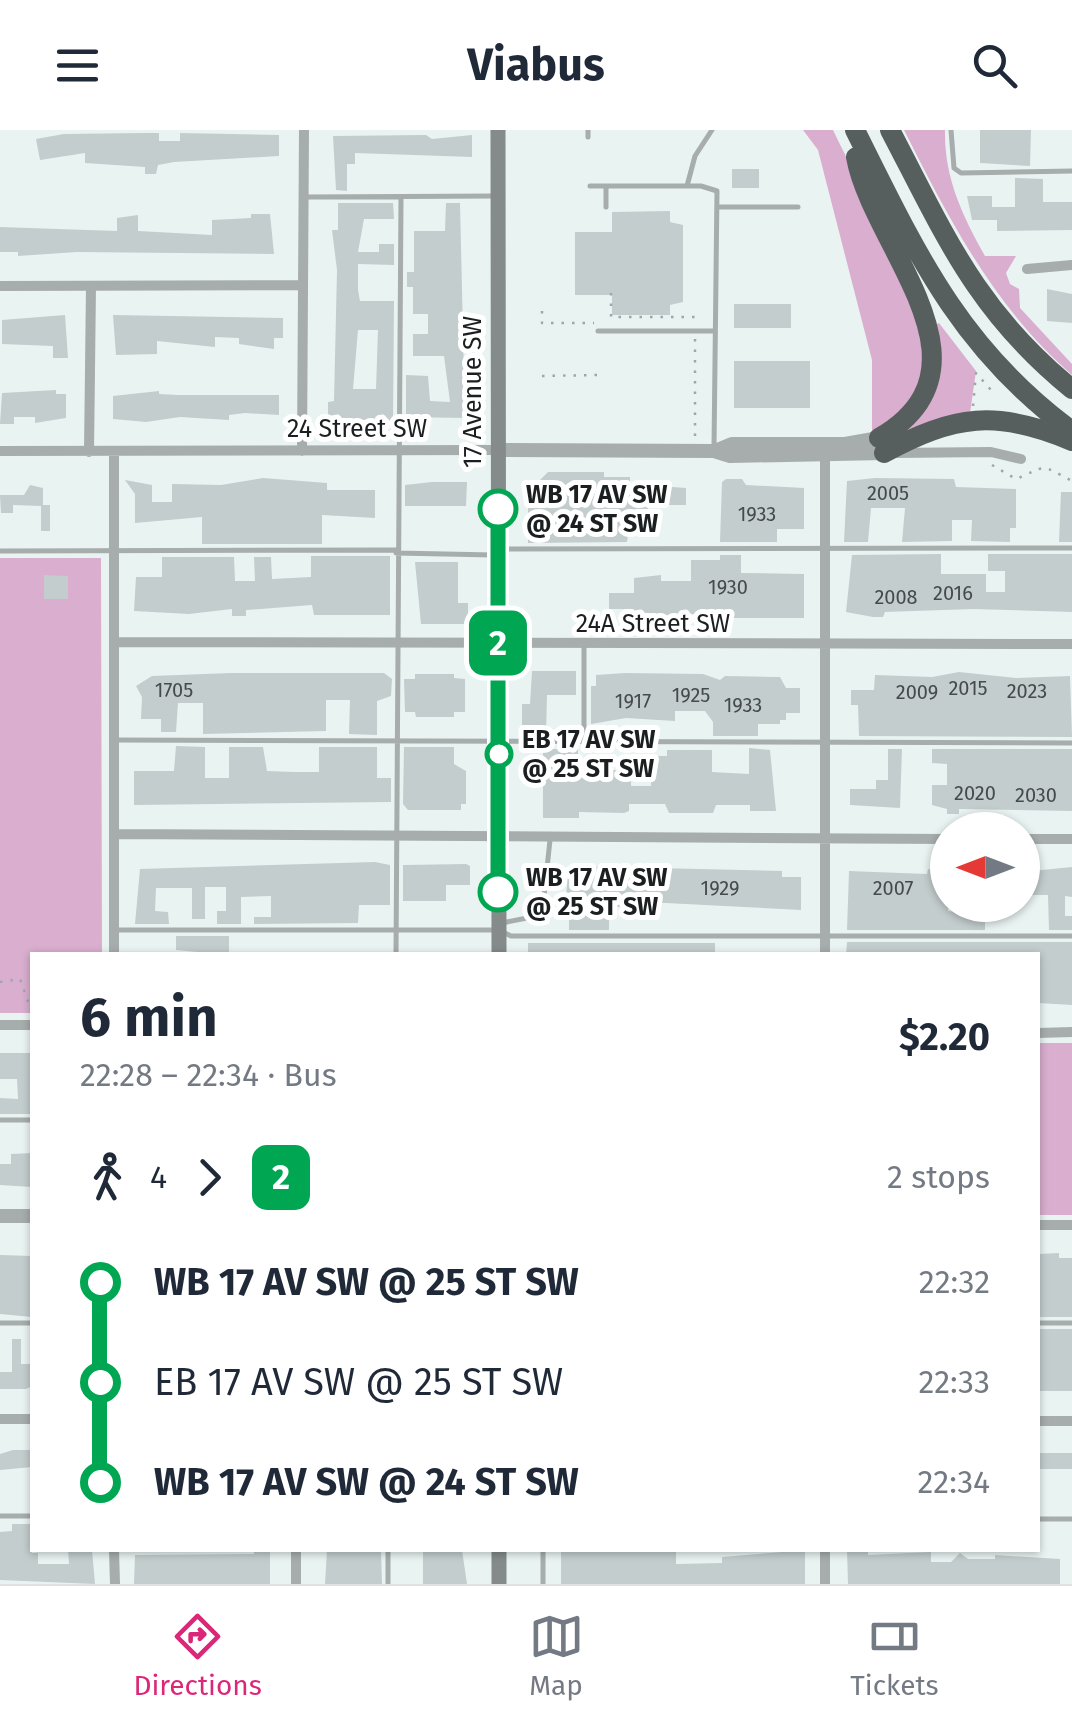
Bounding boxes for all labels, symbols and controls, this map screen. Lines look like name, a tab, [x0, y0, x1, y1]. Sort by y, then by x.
icon: menu	[50, 38, 105, 93]
text: Viabus	[467, 38, 605, 92]
icon: search	[967, 38, 1022, 93]
street label: 17 Avenue SW	[458, 316, 488, 468]
street label: 24 Street SW	[287, 414, 427, 444]
place label: WB 17 AV SW @ 24 ST SW	[526, 480, 667, 539]
house number: 2005	[867, 481, 909, 505]
marker: WB 17 AV SW @ 24 ST SW	[479, 490, 517, 528]
house number: 1933	[738, 502, 776, 526]
house number: 1930	[708, 575, 748, 599]
house number: 2016	[933, 581, 973, 605]
house number: 2008	[874, 585, 918, 609]
street label: 24A Street SW	[576, 609, 731, 639]
line badge: 2	[466, 610, 530, 676]
text: 2	[489, 622, 507, 664]
house number: 2015	[948, 676, 988, 700]
house number: 1705	[155, 678, 193, 702]
house number: 2023	[1007, 679, 1047, 703]
house number: 2009	[896, 680, 938, 704]
house number: 1925	[672, 683, 710, 707]
house number: 1917	[615, 689, 651, 713]
house number: 1933	[724, 693, 762, 717]
place label: EB 17 AV SW @ 25 ST SW	[522, 725, 655, 784]
marker: EB 17 AV SW @ 25 ST SW	[486, 741, 512, 767]
house number: 2020	[954, 781, 996, 805]
house number: 2030	[1015, 783, 1057, 807]
north arrow	[930, 812, 1040, 922]
map controls	[930, 812, 1040, 922]
place label: WB 17 AV SW @ 25 ST SW	[526, 863, 667, 922]
marker: WB 17 AV SW @ 25 ST SW	[479, 873, 517, 911]
house number: 1929	[701, 876, 739, 900]
house number: 2007	[873, 876, 913, 900]
text: 6 min	[80, 985, 218, 1051]
text: $2.20	[899, 1014, 990, 1060]
text: 22:28 – 22:34 · Bus	[80, 1056, 337, 1094]
icon: walk	[80, 1150, 135, 1205]
icon: forward	[182, 1150, 237, 1205]
text: 2	[272, 1156, 290, 1198]
text: 4	[150, 1158, 167, 1196]
text: 2 stops	[887, 1158, 990, 1196]
text: WB 17 AV SW @ 25 ST SW	[154, 1259, 579, 1305]
text: 22:32	[919, 1263, 990, 1301]
text: EB 17 AV SW @ 25 ST SW	[154, 1359, 563, 1405]
text: 22:33	[918, 1363, 990, 1401]
text: WB 17 AV SW @ 24 ST SW	[154, 1459, 579, 1505]
text: 22:34	[918, 1463, 990, 1501]
tab: Directions	[133, 1609, 262, 1702]
tab: Map	[529, 1609, 584, 1702]
tab: Tickets	[850, 1609, 939, 1702]

